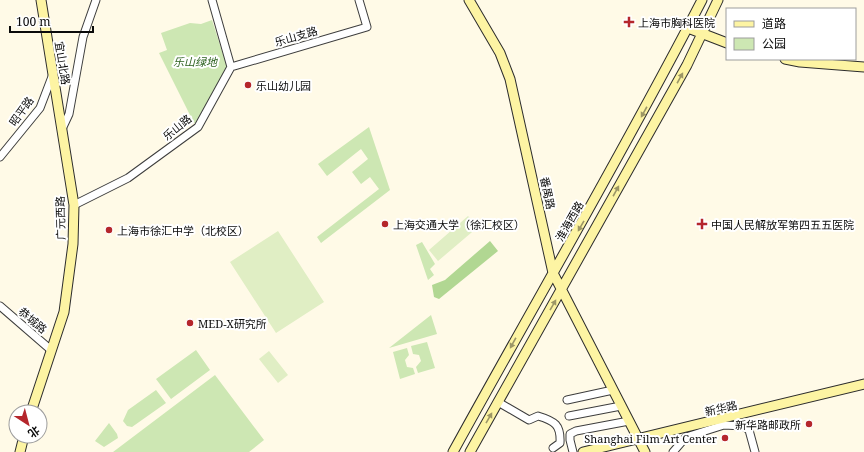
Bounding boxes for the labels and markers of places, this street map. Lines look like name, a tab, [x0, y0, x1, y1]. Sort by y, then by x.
place label: 上海市胸科医院	[638, 15, 715, 30]
marker: 上海市胸科医院	[623, 16, 635, 28]
place label: 乐山幼儿园	[256, 78, 311, 93]
marker: 乐山幼儿园	[243, 80, 253, 90]
place label: 上海交通大学（徐汇校区）	[393, 217, 525, 232]
place label: 中国人民解放军第四五五医院	[711, 217, 854, 232]
marker: 中国人民解放军第四五五医院	[696, 218, 708, 230]
marker: 上海交通大学（徐汇校区）	[380, 219, 390, 229]
place label: 上海市徐汇中学（北校区）	[117, 223, 249, 238]
marker: 上海市徐汇中学（北校区）	[104, 225, 114, 235]
place label: MED-X研究所	[198, 316, 267, 331]
marker: MED-X研究所	[185, 318, 195, 328]
place label: 新华路邮政所	[735, 417, 801, 432]
marker: 新华路邮政所	[804, 419, 814, 429]
place label: Shanghai Film Art Center	[584, 431, 718, 446]
marker: Shanghai Film Art Center	[720, 433, 730, 443]

